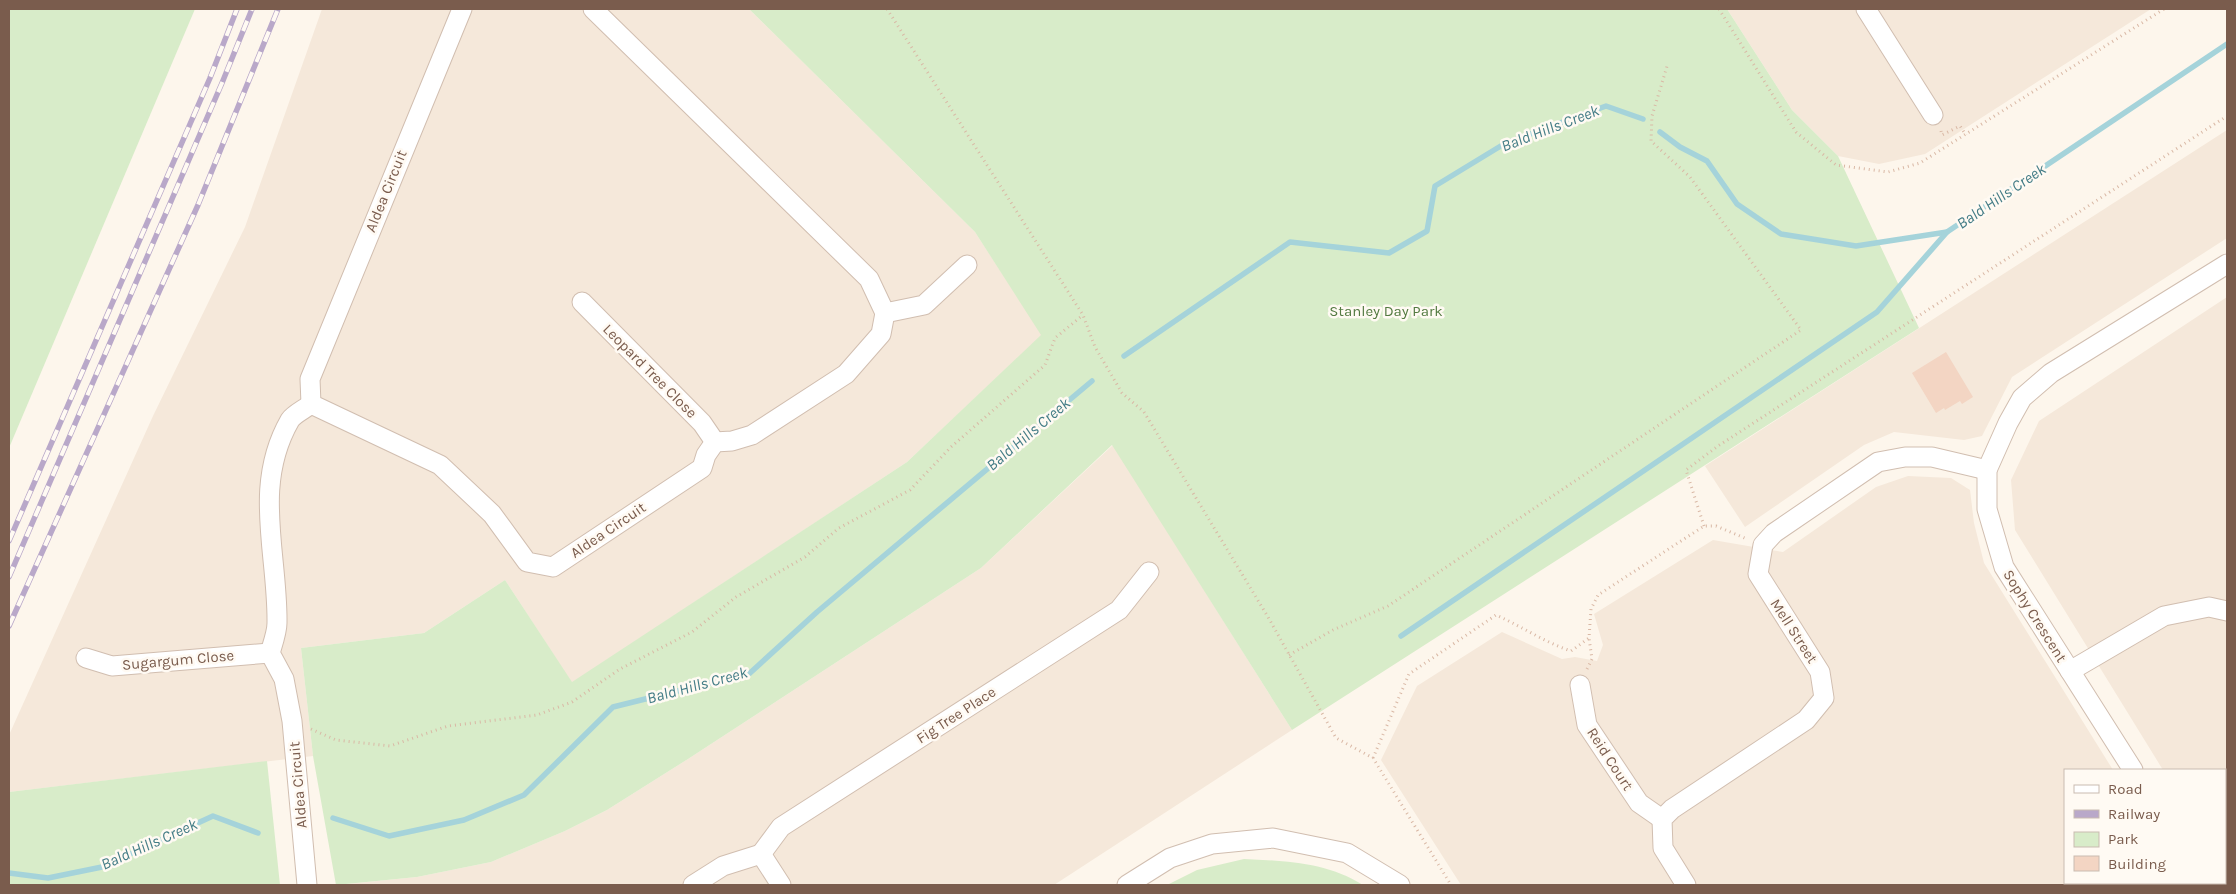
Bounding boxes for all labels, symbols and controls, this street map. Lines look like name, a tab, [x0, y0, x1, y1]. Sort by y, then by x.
water label: Bald Hills Creek	[1498, 100, 1602, 155]
street label: Aldea Circuit	[361, 147, 411, 235]
water label: Bald Hills Creek	[1953, 159, 2050, 233]
park label: Stanley Day Park	[1329, 302, 1443, 320]
street label: Leopard Tree Close	[599, 320, 701, 422]
water label: Bald Hills Creek	[982, 393, 1074, 474]
street label: Aldea Circuit	[567, 498, 649, 562]
street label: Sophy Crescent	[1999, 566, 2071, 666]
street label: Mell Street	[1766, 595, 1822, 667]
street label: Sugargum Close	[121, 646, 235, 674]
water label: Bald Hills Creek	[645, 662, 750, 708]
street label: Fig Tree Place	[913, 683, 999, 747]
street label: Reid Court	[1583, 724, 1637, 794]
street label: Aldea Circuit	[285, 740, 311, 829]
legend	[2064, 769, 2226, 884]
text: Road	[2108, 780, 2143, 798]
text: Railway	[2108, 805, 2160, 823]
water label: Bald Hills Creek	[98, 814, 201, 874]
text: Park	[2108, 830, 2138, 848]
text: Building	[2108, 855, 2166, 873]

